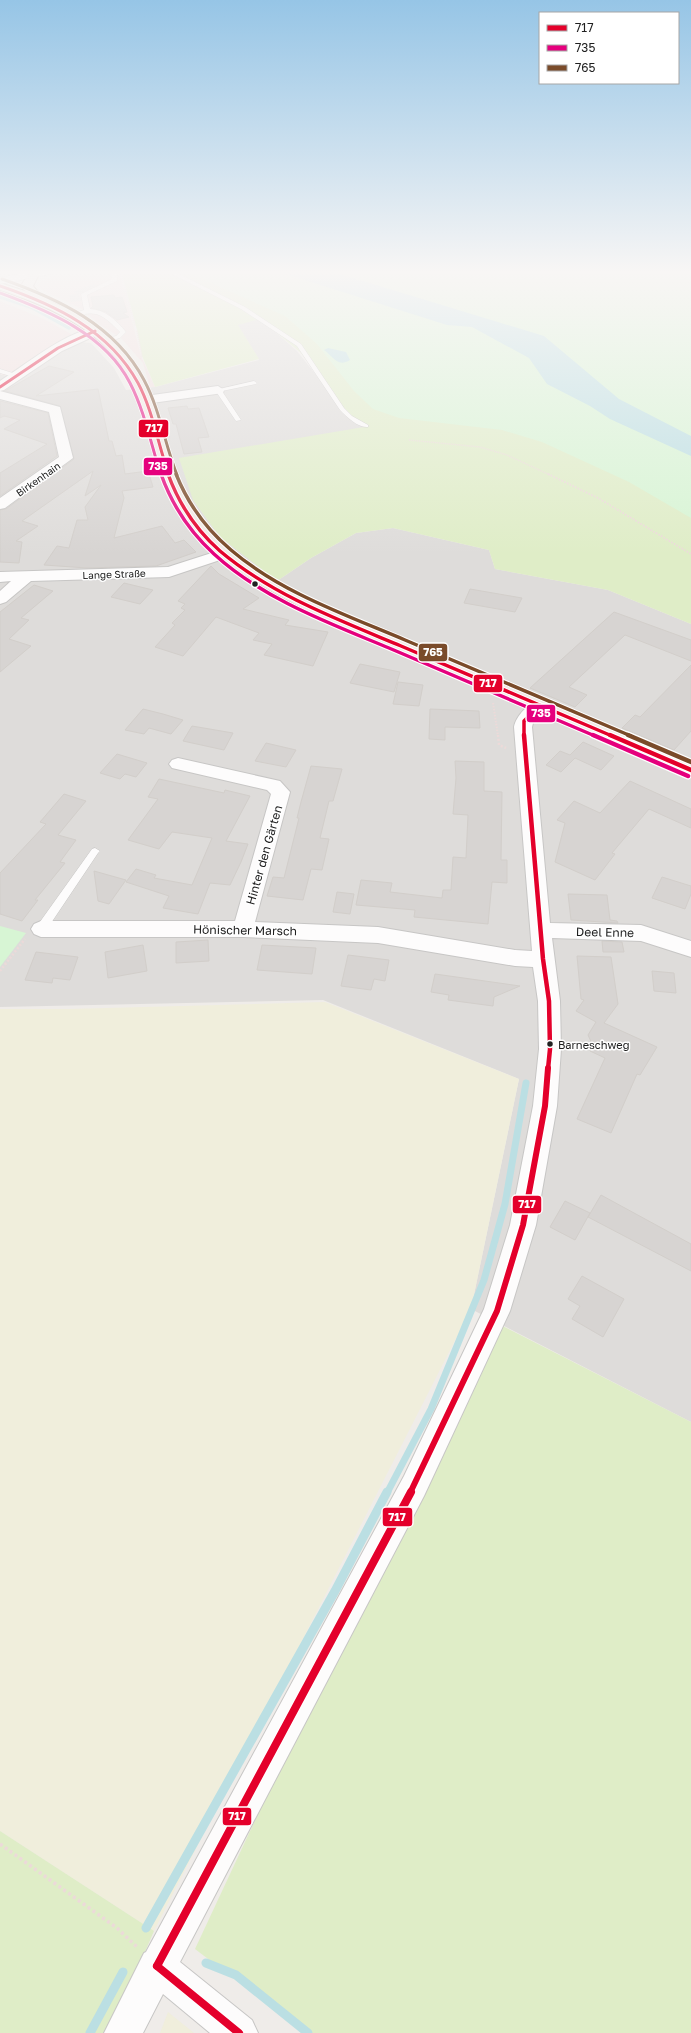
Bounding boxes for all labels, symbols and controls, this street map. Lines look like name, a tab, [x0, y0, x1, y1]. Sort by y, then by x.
legend	[539, 12, 679, 84]
text: 717	[575, 20, 594, 35]
text: 735	[575, 40, 595, 55]
text: 765	[575, 60, 596, 75]
line badge: 717	[138, 419, 169, 438]
text: 717	[145, 421, 163, 434]
line badge: 735	[143, 457, 173, 476]
street label: Birkenhain	[14, 459, 62, 499]
text: 735	[148, 459, 168, 472]
street label: Lange Straße	[82, 567, 146, 581]
unlabelled marker	[250, 579, 260, 589]
line badge: 765	[418, 643, 448, 662]
text: 765	[423, 645, 443, 658]
line badge: 717	[473, 674, 503, 693]
text: 717	[479, 676, 497, 689]
line badge: 735	[526, 704, 556, 723]
text: 735	[531, 706, 551, 719]
street label: Hinter den Gärten	[243, 803, 285, 907]
street label: Hönischer Marsch	[193, 922, 297, 938]
street label: Deel Enne	[576, 924, 634, 940]
place label: Barneschweg	[558, 1038, 629, 1051]
marker: Barneschweg	[545, 1039, 555, 1049]
line badge: 717	[512, 1195, 542, 1214]
text: 717	[518, 1197, 536, 1210]
line badge: 717	[382, 1507, 413, 1527]
text: 717	[388, 1510, 406, 1523]
line badge: 717	[222, 1807, 252, 1826]
text: 717	[228, 1809, 246, 1822]

